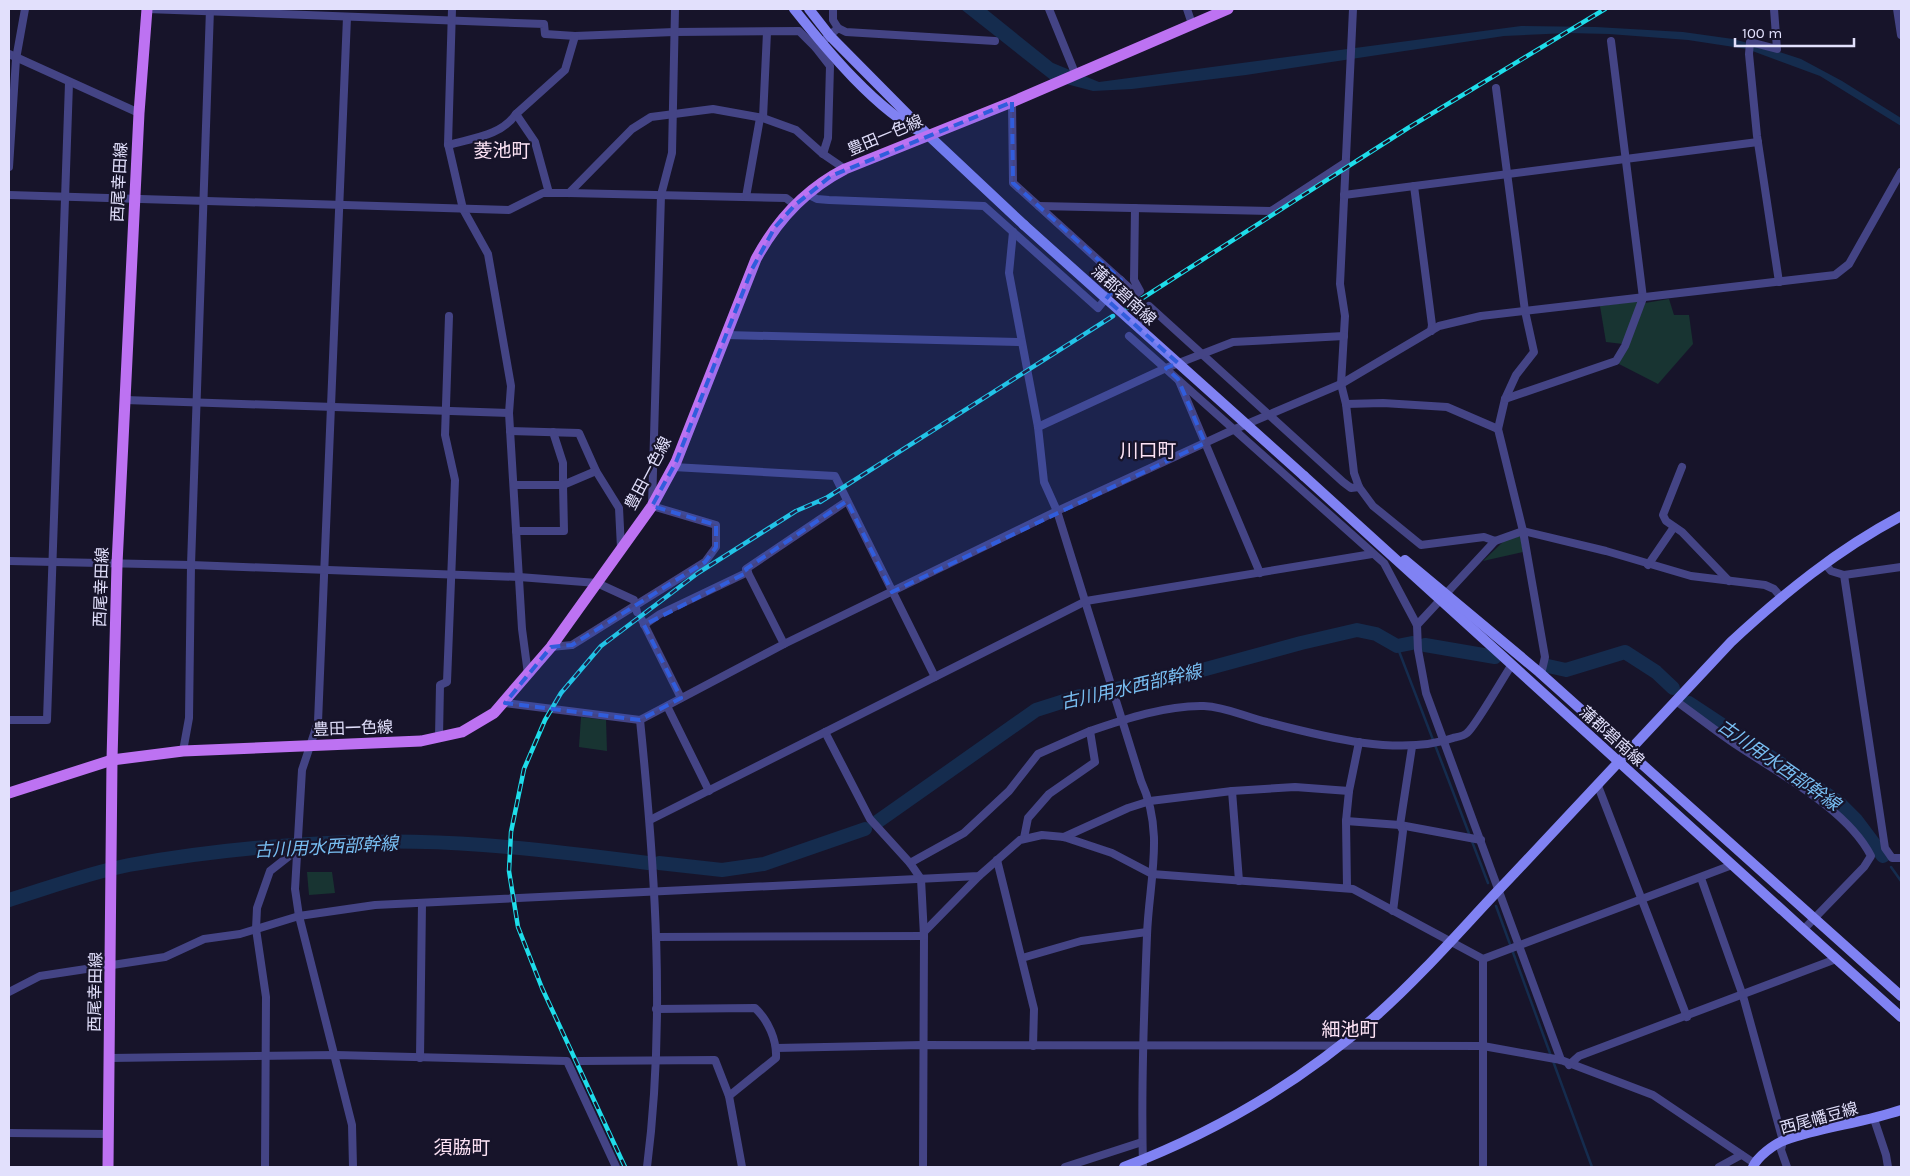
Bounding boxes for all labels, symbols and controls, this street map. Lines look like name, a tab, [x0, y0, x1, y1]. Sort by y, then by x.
scale bar	[1735, 15, 1854, 47]
text: 100 m	[1742, 24, 1782, 42]
street label: 豊田一色線	[844, 111, 926, 159]
district label: 菱池町	[473, 140, 531, 162]
street label: 西尾幸田線	[107, 142, 131, 222]
street label: 蒲郡碧南線	[1088, 261, 1160, 329]
street label: 豊田一色線	[621, 433, 675, 513]
district label: 川口町	[1119, 440, 1177, 462]
street label: 西尾幸田線	[90, 547, 112, 627]
water label: 古川用水西部幹線	[1058, 660, 1206, 714]
street label: 蒲郡碧南線	[1576, 702, 1648, 770]
water label: 古川用水西部幹線	[1714, 715, 1846, 816]
street label: 豊田一色線	[313, 717, 393, 739]
water label: 古川用水西部幹線	[254, 832, 400, 862]
street label: 西尾幸田線	[85, 952, 105, 1032]
district label: 細池町	[1321, 1019, 1379, 1041]
street label: 西尾幡豆線	[1778, 1098, 1860, 1138]
district label: 須脇町	[433, 1137, 491, 1159]

